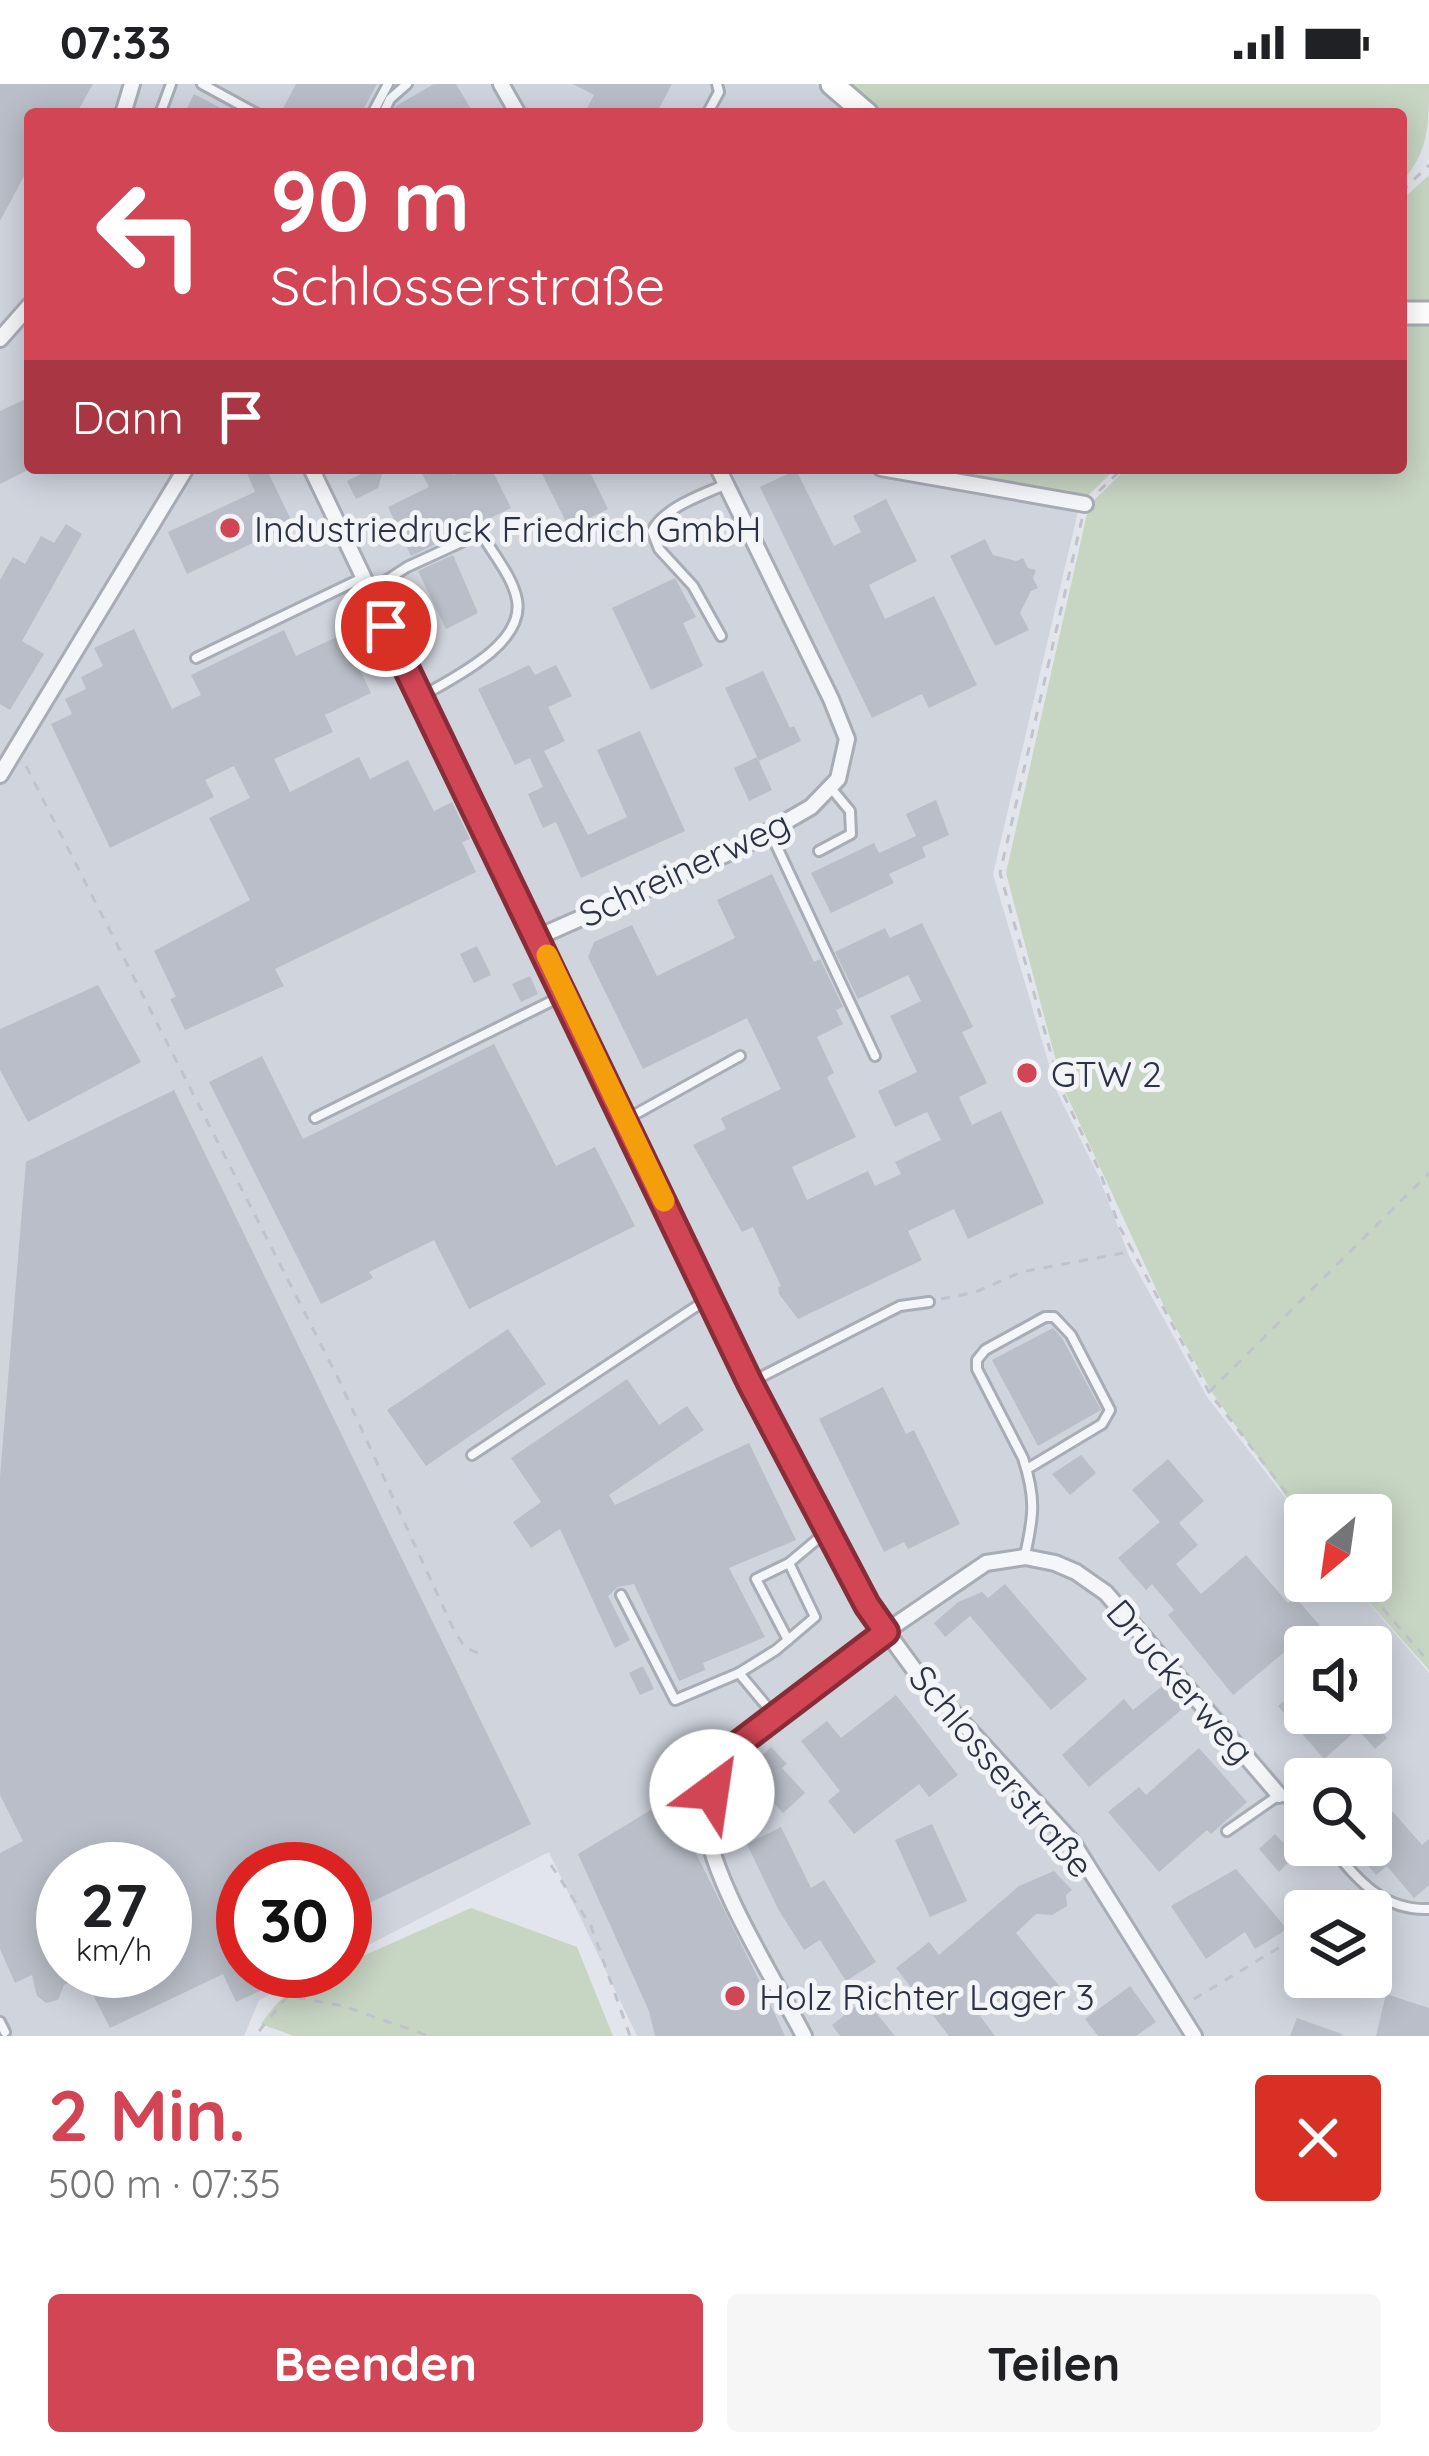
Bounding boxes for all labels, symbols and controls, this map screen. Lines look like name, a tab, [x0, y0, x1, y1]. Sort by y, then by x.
text: 07:33	[60, 14, 171, 70]
text: 90 m	[270, 147, 470, 252]
icon: left	[72, 156, 228, 312]
text: Schlosserstraße	[270, 251, 665, 319]
icon: arrive	[208, 384, 274, 450]
text: Dann	[72, 389, 184, 445]
place label: Industriedruck Friedrich GmbH	[254, 506, 761, 551]
marker: Industriedruck Friedrich GmbH	[217, 515, 243, 541]
pin	[335, 575, 437, 677]
icon: arrive	[353, 593, 419, 659]
street label: Schreinerweg	[572, 800, 796, 936]
place label: GTW 2	[1051, 1051, 1162, 1096]
marker: GTW 2	[1014, 1060, 1040, 1086]
north arrow	[1284, 1494, 1392, 1602]
map controls	[1284, 1494, 1392, 1998]
street label: Druckerweg	[1097, 1590, 1265, 1772]
button: sound	[1284, 1626, 1392, 1734]
street label: Schlosserstraße	[900, 1656, 1104, 1886]
position arrow	[649, 1729, 775, 1855]
button: search	[1284, 1758, 1392, 1866]
speed limit sign: 30	[216, 1842, 372, 1998]
text: 27	[80, 1867, 148, 1942]
button: layers	[1284, 1890, 1392, 1998]
text: km/h	[76, 1931, 152, 1969]
place label: Holz Richter Lager 3	[759, 1974, 1095, 2019]
marker: Holz Richter Lager 3	[722, 1983, 748, 2009]
text: 2 Min.	[48, 2069, 246, 2159]
button: close	[1255, 2075, 1381, 2201]
text: 500 m · 07:35	[48, 2159, 281, 2208]
button: Beenden	[48, 2294, 703, 2432]
button: Teilen	[727, 2294, 1381, 2432]

